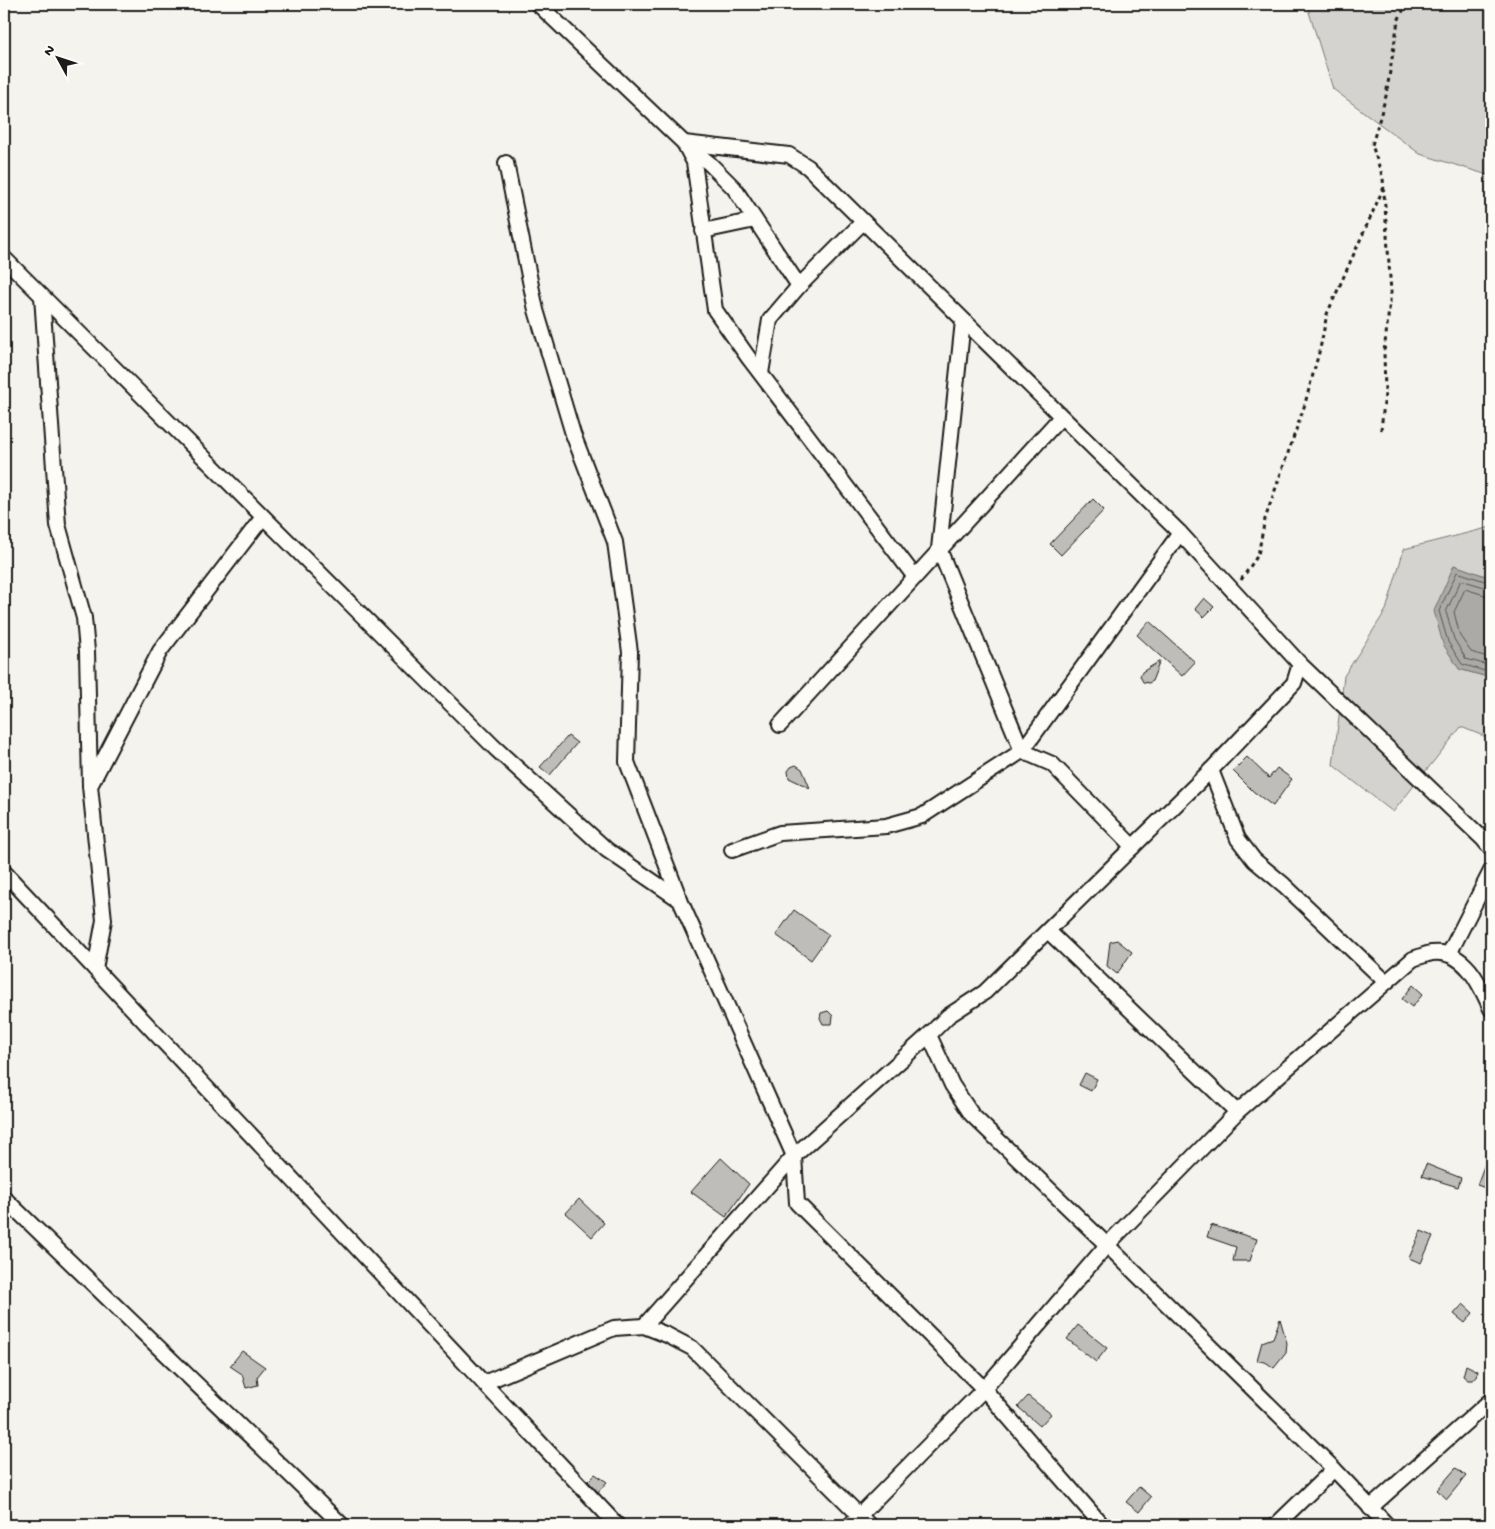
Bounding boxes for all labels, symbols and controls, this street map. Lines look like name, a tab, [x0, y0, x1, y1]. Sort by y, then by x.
north arrow	[32, 32, 82, 82]
text: N	[41, 42, 59, 60]

